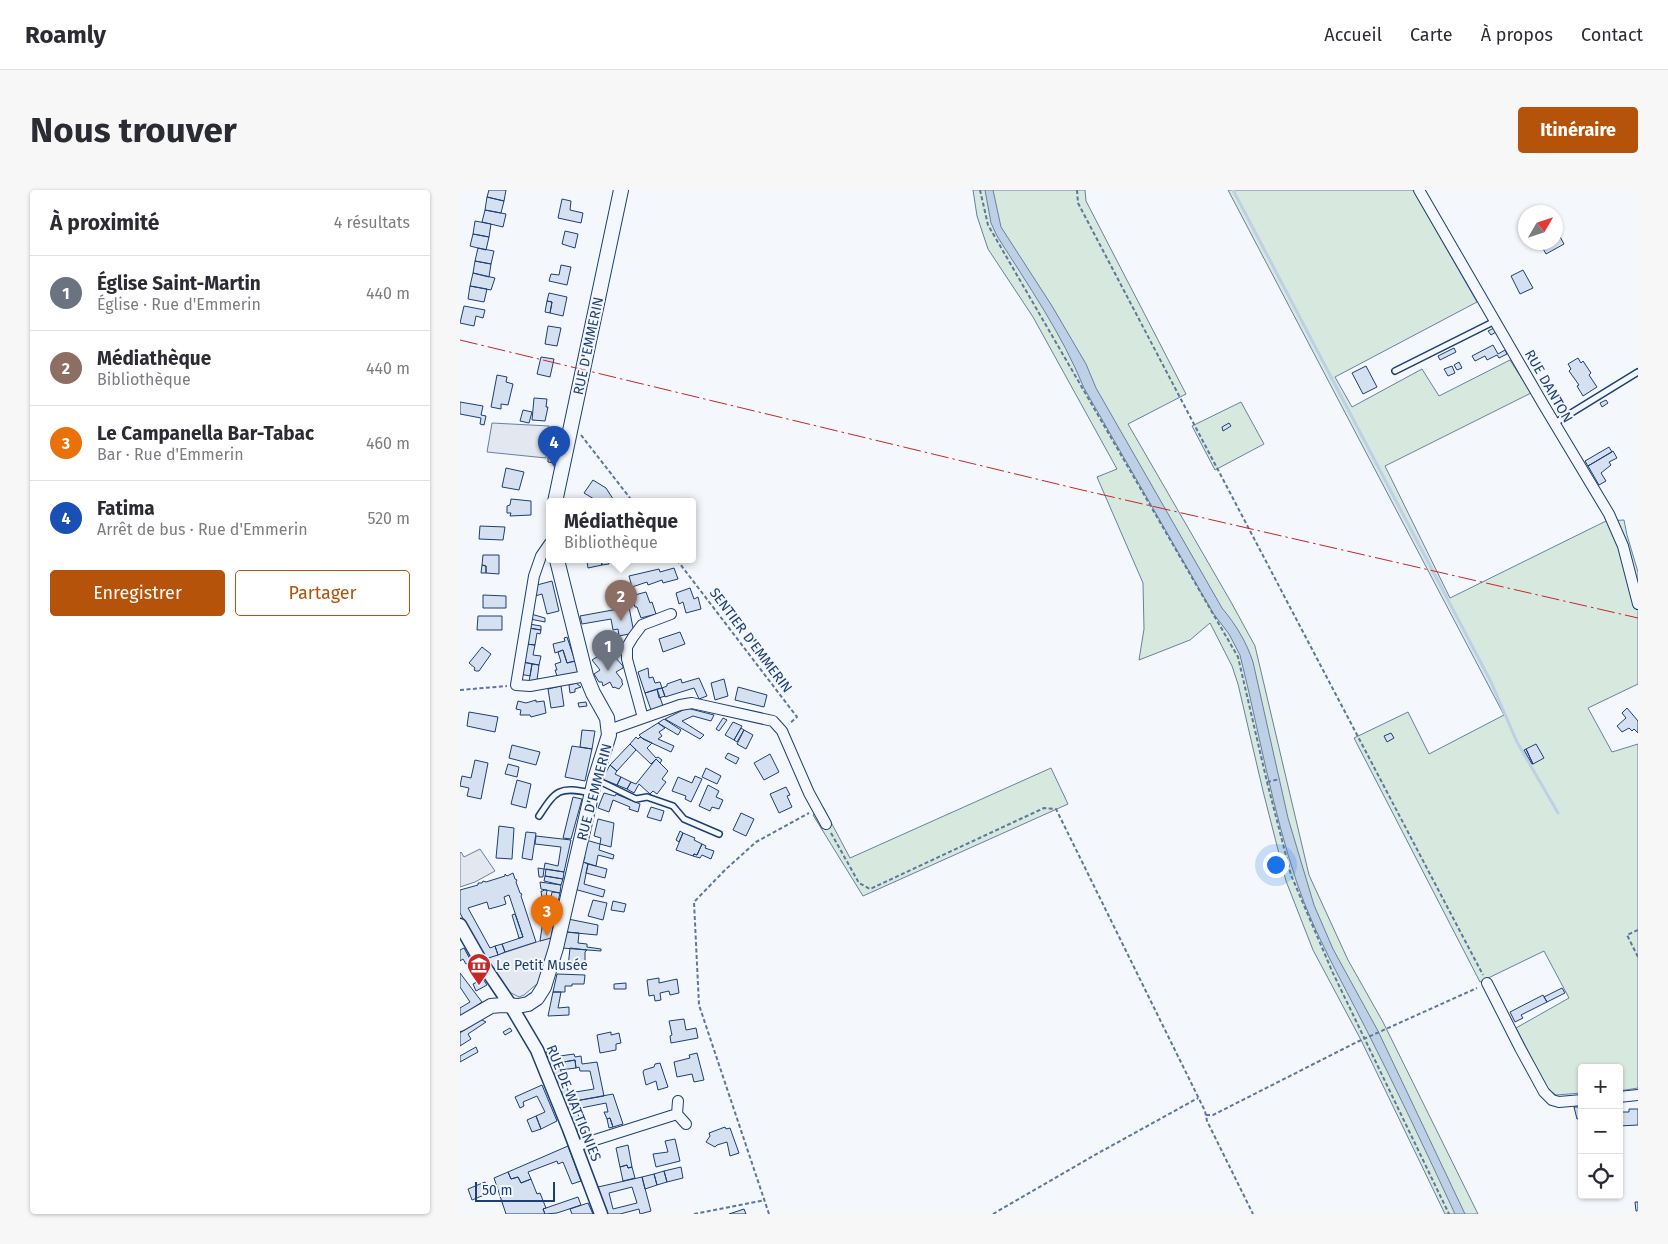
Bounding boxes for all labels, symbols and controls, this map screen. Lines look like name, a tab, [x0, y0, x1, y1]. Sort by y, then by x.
text: Roamly	[25, 21, 106, 49]
text: Accueil	[1324, 24, 1382, 46]
text: Carte	[1410, 24, 1453, 46]
text: À propos	[1481, 24, 1553, 46]
text: Contact	[1581, 24, 1643, 46]
button: Itinéraire	[1518, 107, 1638, 153]
text: Nous trouver	[30, 109, 237, 151]
north arrow	[1518, 205, 1563, 250]
text: À proximité	[50, 210, 159, 236]
text: 4 résultats	[334, 213, 410, 232]
text: Église Saint-Martin	[97, 272, 261, 295]
text: 1	[62, 284, 70, 303]
text: 440 m	[366, 284, 410, 303]
text: Église · Rue d'Emmerin	[97, 295, 261, 314]
street label: RUE D'EMMERIN	[570, 295, 607, 397]
text: Médiathèque	[97, 347, 211, 370]
street label: RUE DANTON	[1521, 347, 1576, 426]
text: 2	[62, 359, 70, 378]
text: 440 m	[366, 359, 410, 378]
text: Bibliothèque	[97, 370, 191, 389]
text: Le Campanella Bar-Tabac	[97, 422, 314, 445]
pin: 4	[538, 426, 570, 467]
text: 3	[62, 434, 70, 453]
text: 460 m	[366, 434, 410, 453]
text: Bar · Rue d'Emmerin	[97, 445, 244, 464]
text: Fatima	[97, 497, 155, 520]
popup	[546, 498, 696, 563]
text: 4	[61, 509, 71, 528]
text: 520 m	[367, 509, 410, 528]
text: Médiathèque	[564, 510, 678, 533]
text: Arrêt de bus · Rue d'Emmerin	[97, 520, 308, 539]
text: Bibliothèque	[564, 533, 658, 552]
button: Enregistrer	[50, 570, 225, 616]
button: Partager	[235, 570, 410, 616]
pin: 2	[605, 580, 637, 621]
street label: SENTIER D'EMMERIN	[706, 585, 796, 696]
pin: 1	[592, 630, 624, 671]
street label: RUE D'EMMERIN	[573, 742, 616, 843]
your location	[1263, 852, 1289, 878]
pin: 3	[531, 895, 563, 936]
museum icon: Le Petit Musée	[466, 952, 492, 986]
place label: Le Petit Musée	[496, 957, 588, 974]
street label: RUE DE WATTIGNIES	[542, 1042, 605, 1164]
map controls	[1578, 1064, 1623, 1199]
button: +	[1578, 1064, 1623, 1109]
button: −	[1578, 1109, 1623, 1154]
button: locate	[1578, 1154, 1623, 1199]
scale bar	[475, 1179, 555, 1202]
text: 50 m	[482, 1182, 513, 1199]

